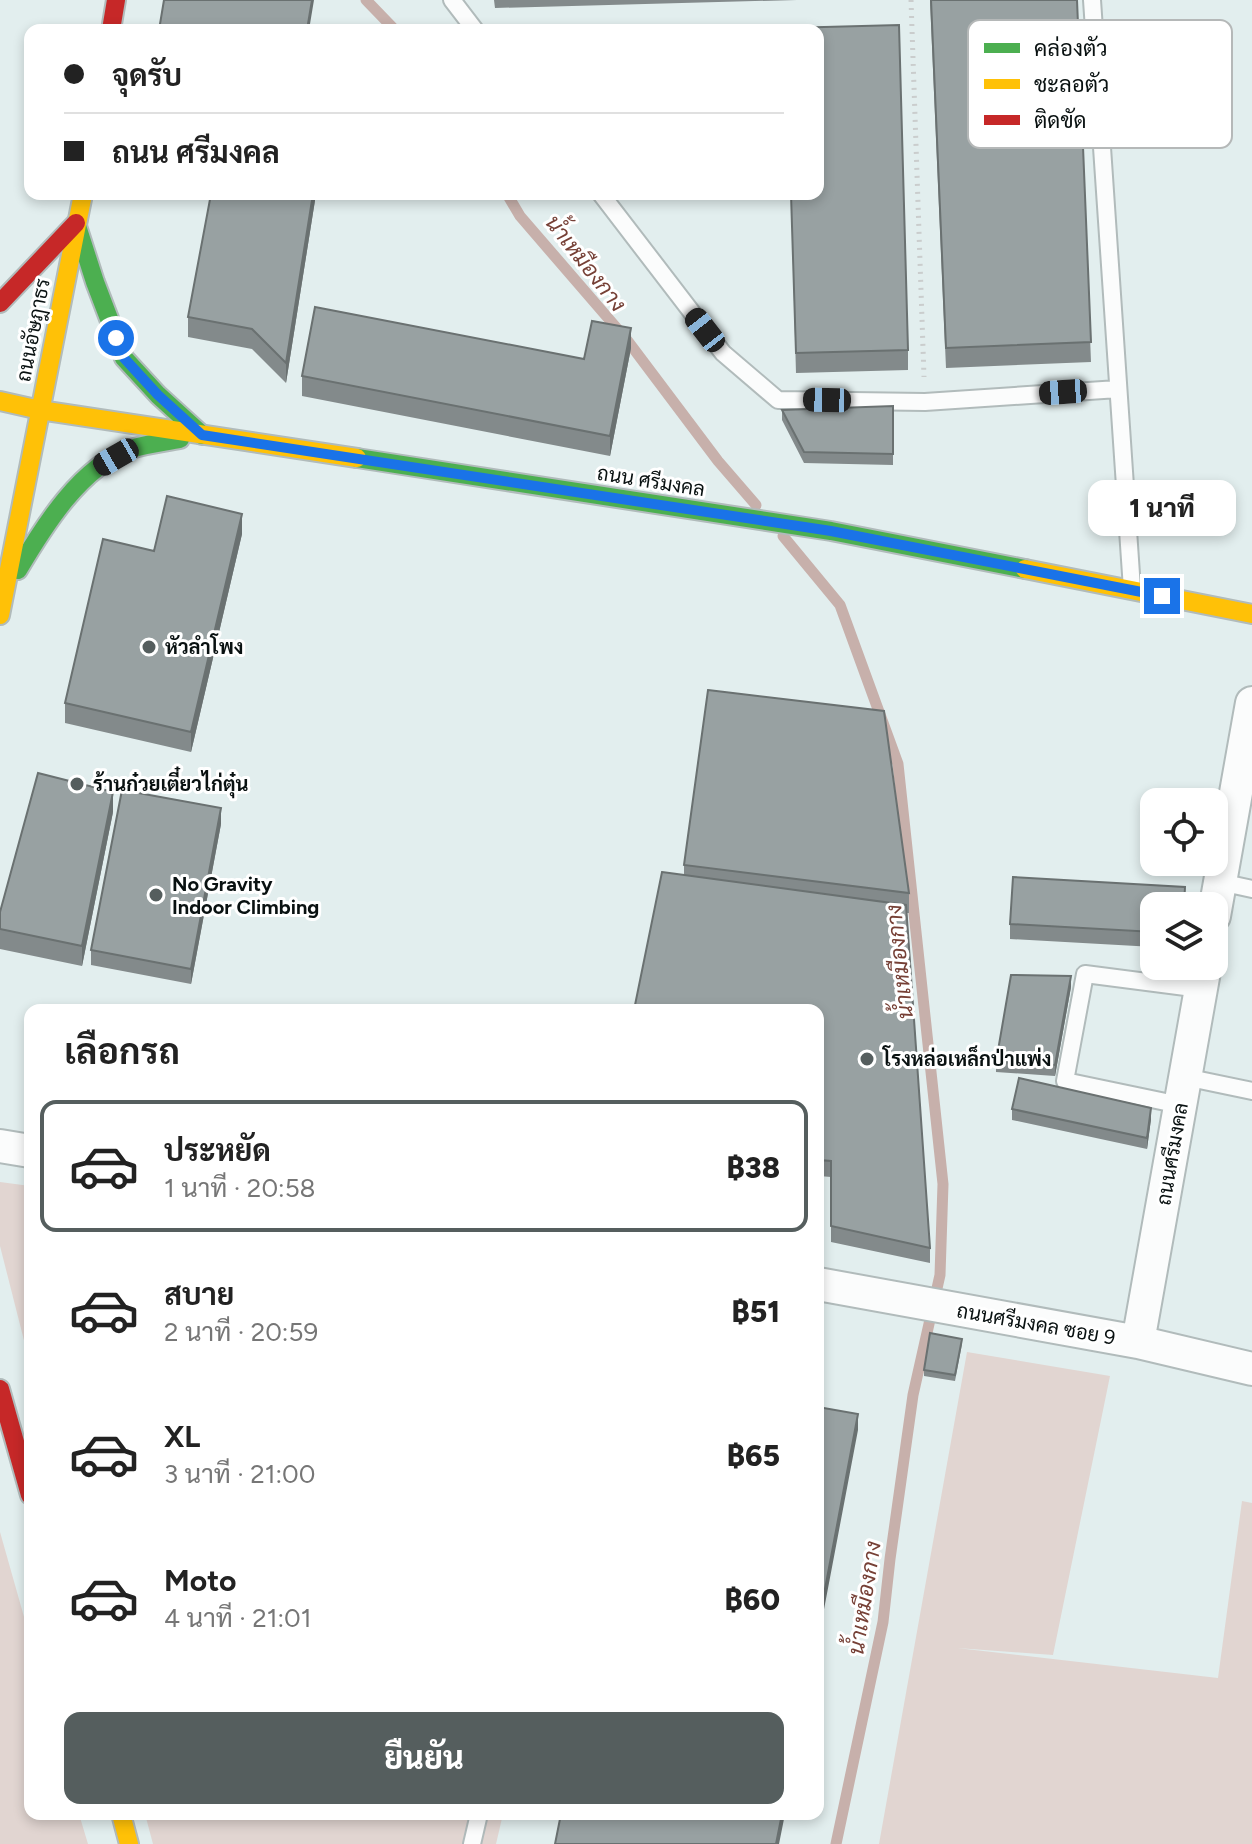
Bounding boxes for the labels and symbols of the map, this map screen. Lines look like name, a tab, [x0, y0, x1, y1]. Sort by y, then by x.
legend	[968, 20, 1232, 148]
text: คล่องตัว	[1034, 35, 1108, 62]
text: ชะลอตัว	[1034, 71, 1109, 98]
text: ติดขัด	[1034, 107, 1086, 134]
water label: น้ำเหมืองกาง	[539, 206, 636, 317]
street label: ถนนอัษฎาธร	[11, 276, 57, 384]
car	[681, 304, 729, 356]
route start	[98, 320, 134, 356]
car	[1038, 378, 1088, 406]
car	[803, 388, 851, 412]
car	[89, 435, 143, 479]
street label: ถนน ศรีมงคล	[595, 460, 707, 501]
callout: 1 นาที	[1088, 480, 1236, 536]
route end	[1144, 578, 1180, 614]
place label: หัวลำโพง	[165, 633, 243, 659]
marker: หัวลำโพง	[140, 638, 158, 656]
place label: ร้านก๋วยเตี๋ยวไก่ตุ๋น	[93, 766, 249, 799]
marker: ร้านก๋วยเตี๋ยวไก่ตุ๋น	[68, 775, 86, 793]
place label: No Gravity Indoor Climbing	[172, 872, 319, 919]
marker: No Gravity Indoor Climbing	[147, 886, 165, 904]
water label: น้ำเหมืองกาง	[874, 903, 919, 1021]
place label: โรงหล่อเหล็กป่าแพ่ง	[882, 1045, 1051, 1071]
marker: โรงหล่อเหล็กป่าแพ่ง	[858, 1050, 876, 1068]
street label: ถนนศรีมงคล	[1150, 1101, 1193, 1207]
street label: ถนนศรีมงคล ซอย 9	[955, 1297, 1117, 1350]
water label: น้ำเหมืองกาง	[836, 1538, 887, 1657]

